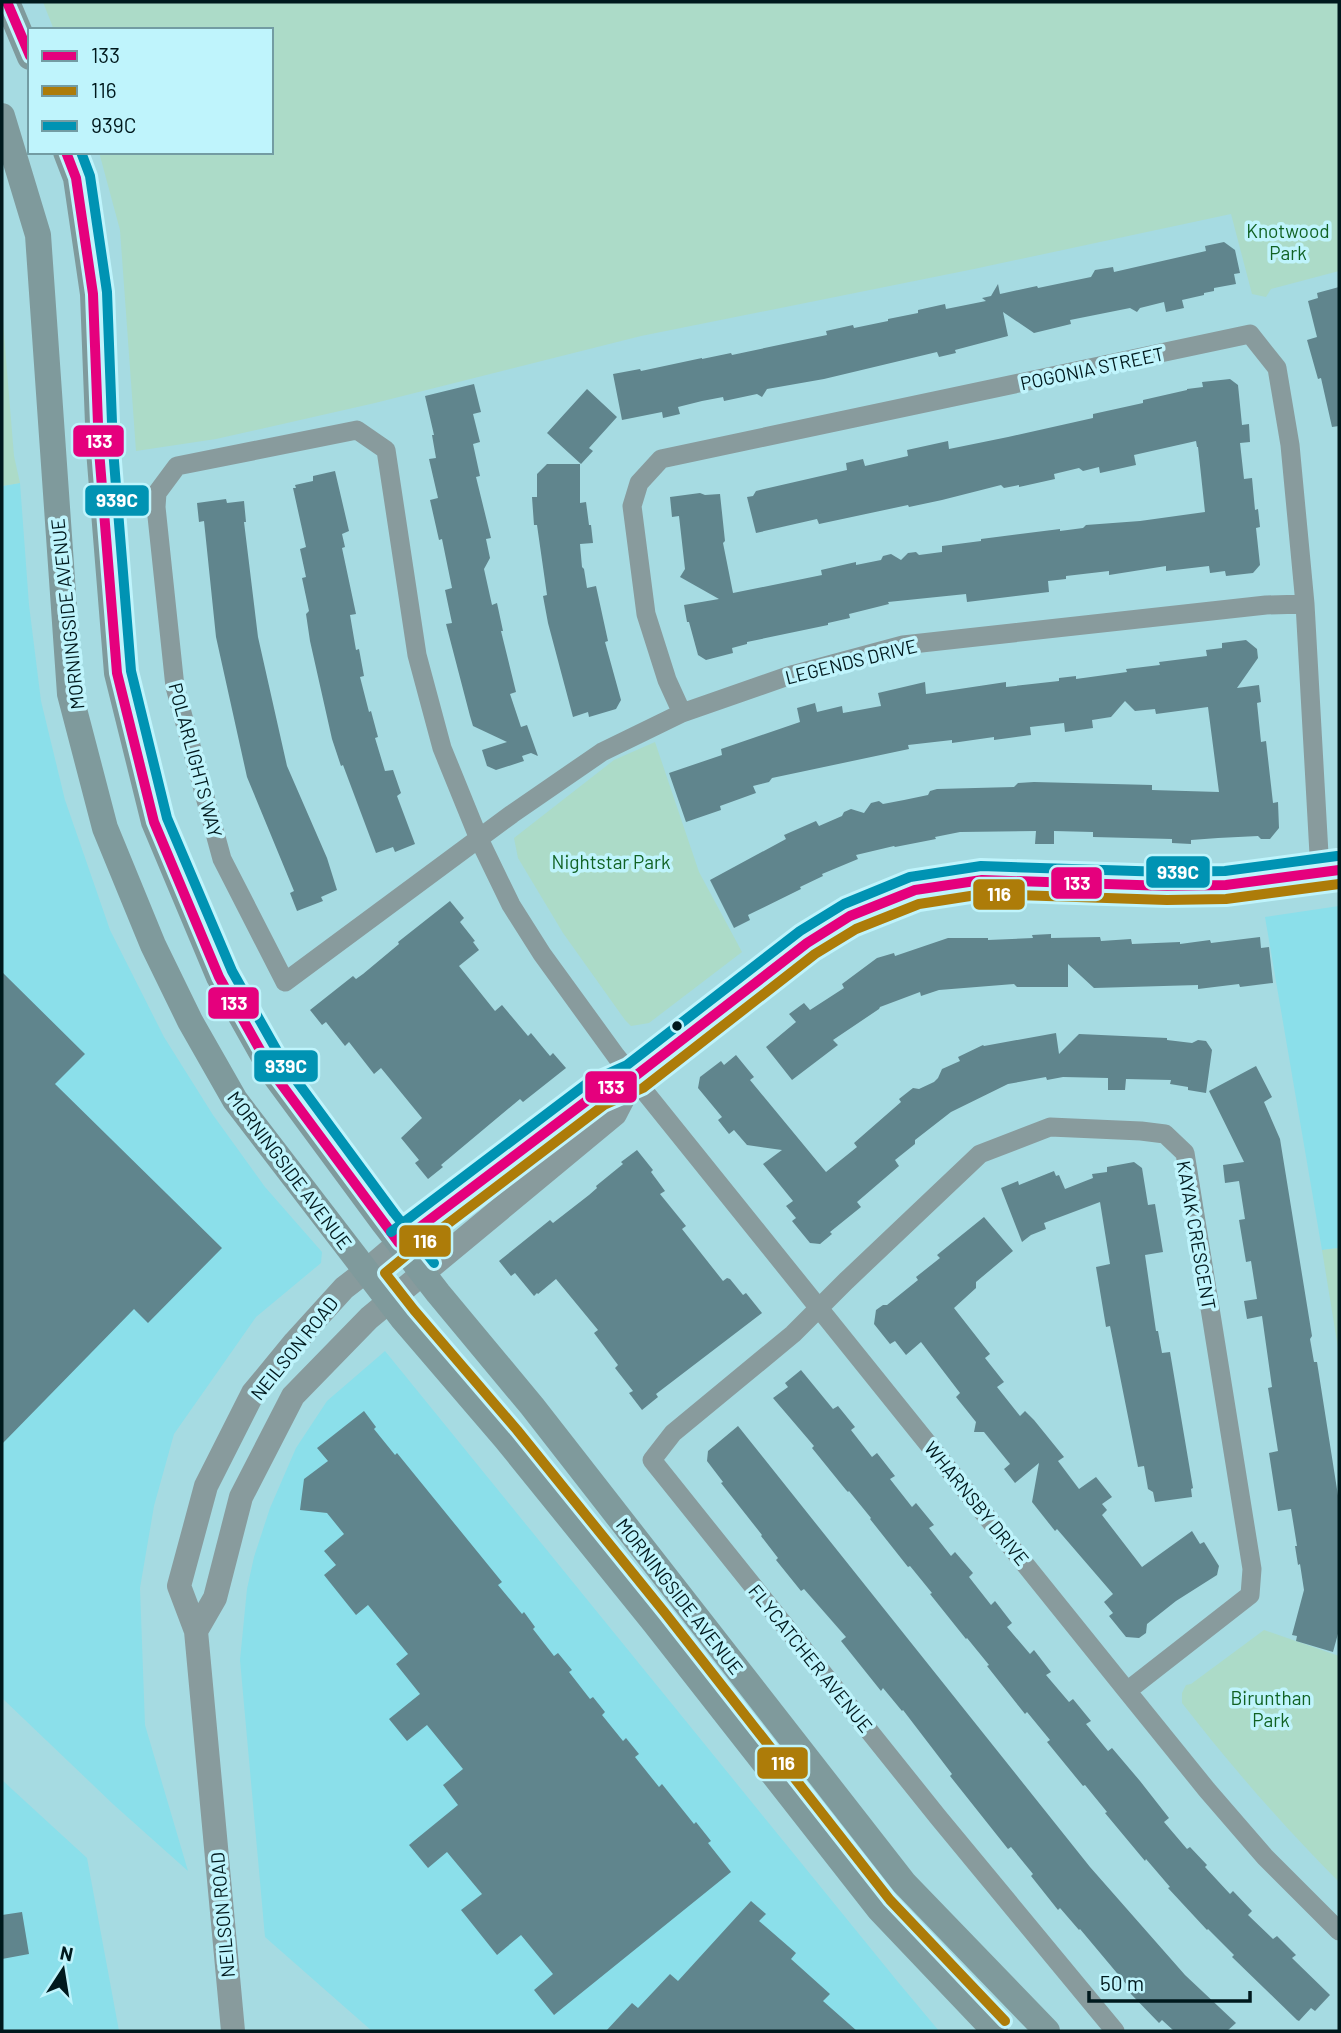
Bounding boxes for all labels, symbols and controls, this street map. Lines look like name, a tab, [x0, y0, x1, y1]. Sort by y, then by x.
legend	[28, 28, 273, 154]
text: 133	[91, 42, 120, 67]
text: 116	[91, 77, 117, 102]
text: 939C	[91, 112, 136, 137]
park label: Knotwood Park	[1246, 219, 1330, 264]
street label: POGONIA STREET	[1018, 342, 1166, 394]
line badge: 133	[72, 424, 125, 458]
text: 133	[85, 429, 113, 452]
line badge: 939C	[84, 484, 150, 517]
text: 939C	[96, 488, 138, 511]
street label: MORNINGSIDE AVENUE	[46, 517, 88, 711]
street label: LEGENDS DRIVE	[783, 633, 919, 689]
street label: POLARLIGHTS WAY	[164, 680, 228, 840]
park label: Nightstar Park	[552, 850, 670, 873]
line badge: 939C	[1145, 855, 1211, 889]
text: 939C	[1157, 860, 1199, 883]
line badge: 133	[1050, 866, 1103, 900]
text: 133	[1063, 871, 1091, 894]
line badge: 116	[972, 878, 1026, 911]
text: 116	[987, 882, 1011, 905]
line badge: 133	[207, 986, 260, 1020]
text: 133	[220, 991, 248, 1014]
unlabelled marker	[670, 1019, 684, 1033]
line badge: 939C	[253, 1049, 319, 1083]
text: 939C	[265, 1054, 307, 1077]
line badge: 133	[584, 1070, 638, 1104]
text: 133	[597, 1075, 625, 1098]
street label: MORNINGSIDE AVENUE	[223, 1086, 357, 1254]
street label: KAYAK CRESCENT	[1173, 1159, 1221, 1311]
line badge: 116	[398, 1224, 452, 1258]
text: 116	[413, 1229, 437, 1252]
street label: NEILSON ROAD	[245, 1292, 343, 1404]
street label: WHARNSBY DRIVE	[920, 1436, 1034, 1570]
street label: MORNINGSIDE AVENUE	[612, 1513, 748, 1679]
street label: FLYCATCHER AVENUE	[744, 1579, 878, 1737]
park label: Birunthan Park	[1230, 1686, 1312, 1731]
line badge: 116	[756, 1746, 809, 1780]
text: 116	[771, 1751, 795, 1774]
street label: NEILSON ROAD	[205, 1851, 239, 1979]
north arrow	[28, 1935, 98, 2005]
text: N	[58, 1940, 75, 1965]
scale bar	[1089, 1960, 1250, 2004]
text: 50 m	[1100, 1970, 1144, 1995]

